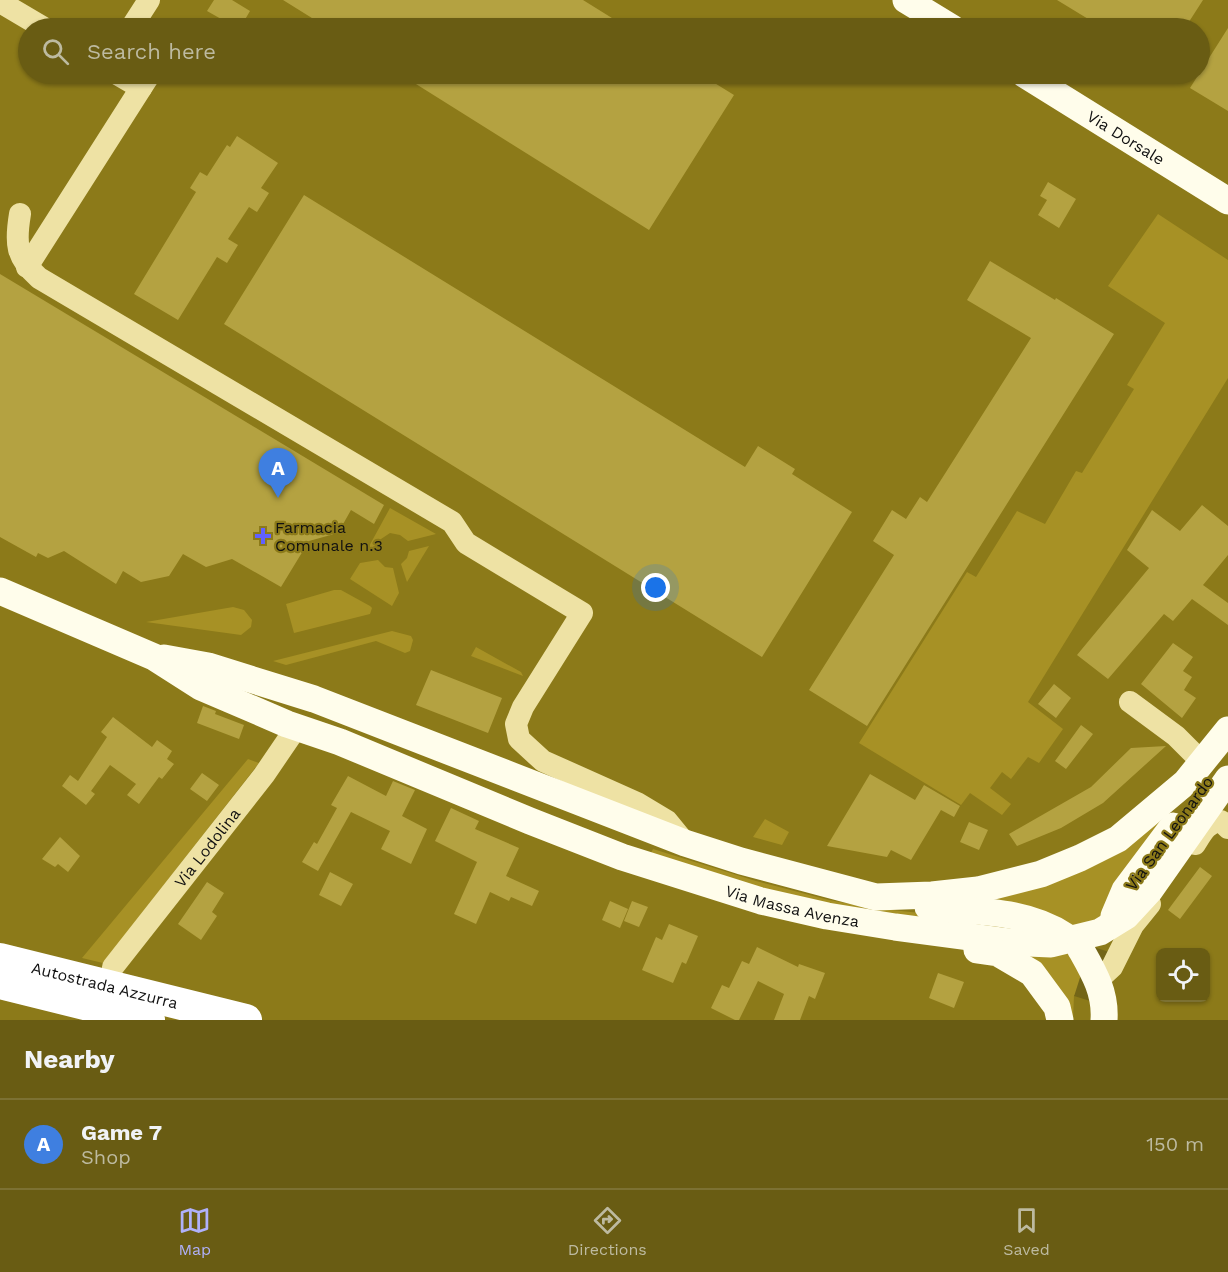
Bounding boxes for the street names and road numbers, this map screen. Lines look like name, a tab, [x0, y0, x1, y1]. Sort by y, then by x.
street label: Via Dorsale	[1083, 107, 1168, 169]
street label: Via San Leonardo	[1122, 773, 1217, 894]
street label: Via Lodolina	[170, 804, 244, 891]
street label: Via Massa Avenza	[723, 881, 861, 931]
street label: Autostrada Azzurra	[30, 958, 180, 1013]

